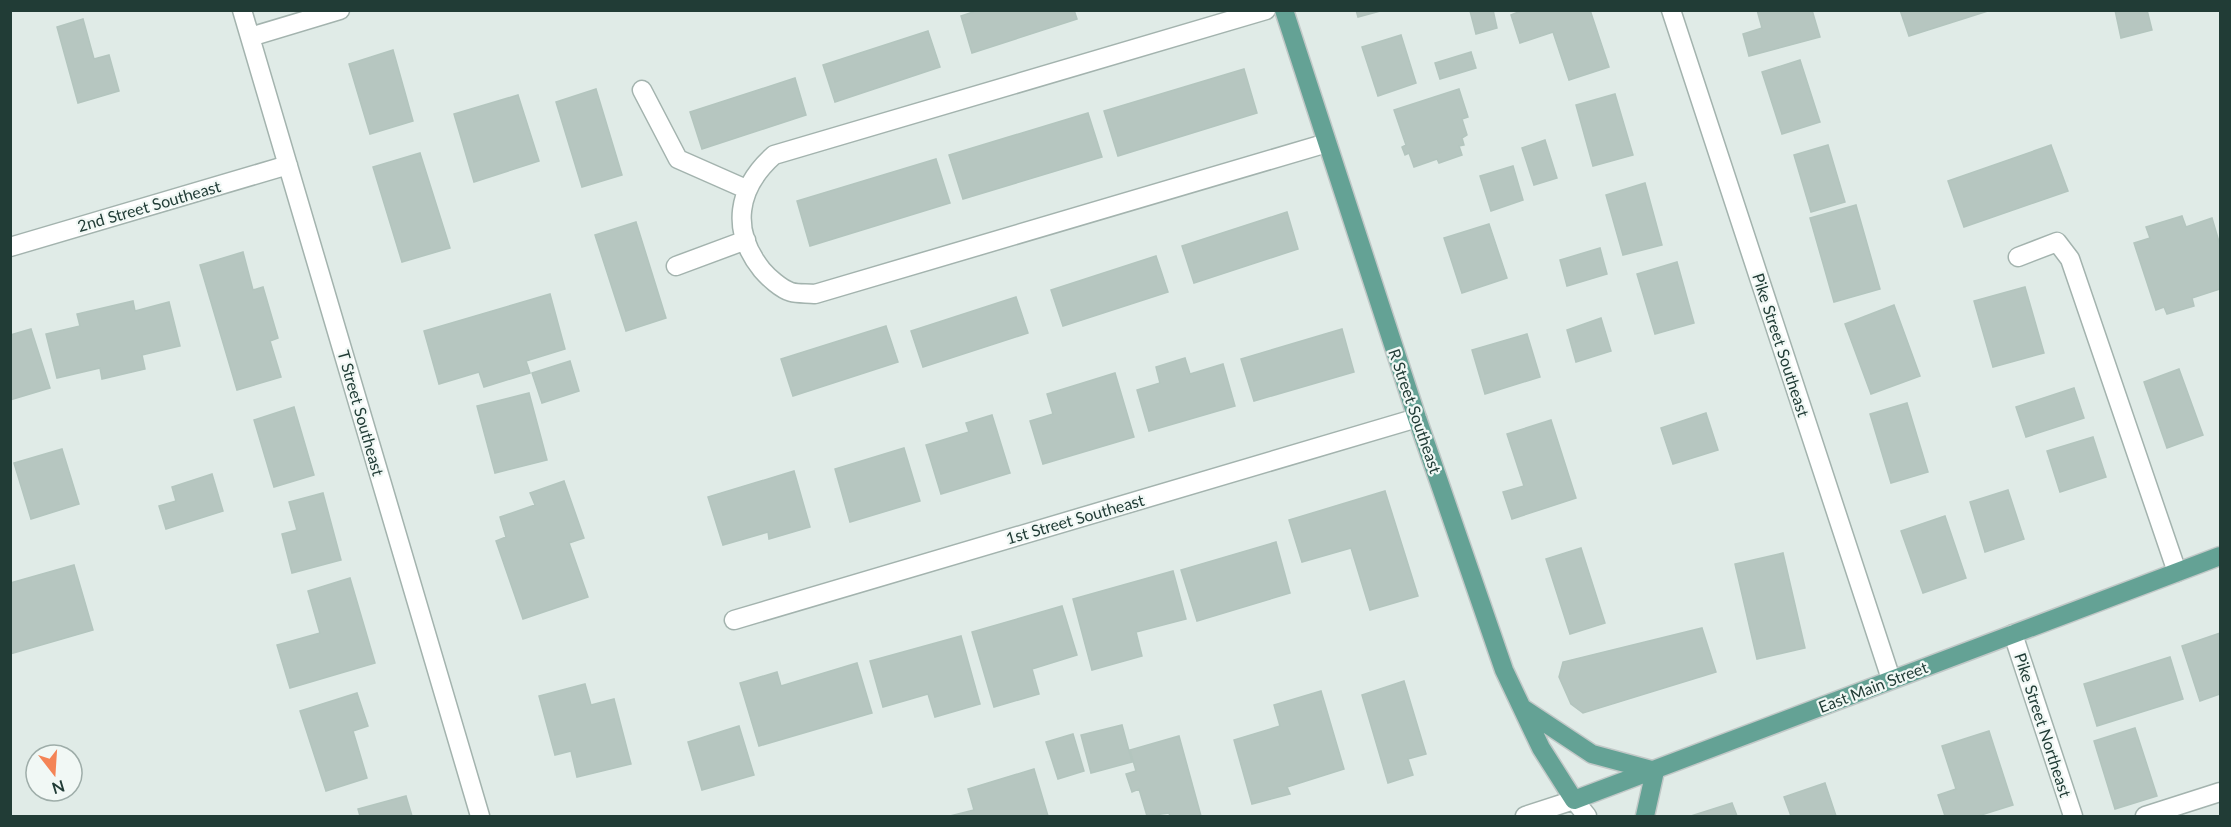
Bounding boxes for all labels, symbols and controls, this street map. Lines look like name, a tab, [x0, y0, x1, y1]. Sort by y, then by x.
street label: 2nd Street Southeast	[75, 176, 223, 235]
street label: Pike Street Southeast	[1749, 270, 1814, 419]
street label: R Street Southeast	[1385, 346, 1446, 476]
street label: T Street Southeast	[334, 348, 389, 478]
street label: 1st Street Southeast	[1004, 490, 1146, 547]
street label: Pike Street Northeast	[2011, 650, 2076, 800]
street label: East Main Street	[1816, 657, 1930, 716]
north arrow	[24, 743, 84, 803]
text: N	[50, 777, 67, 799]

